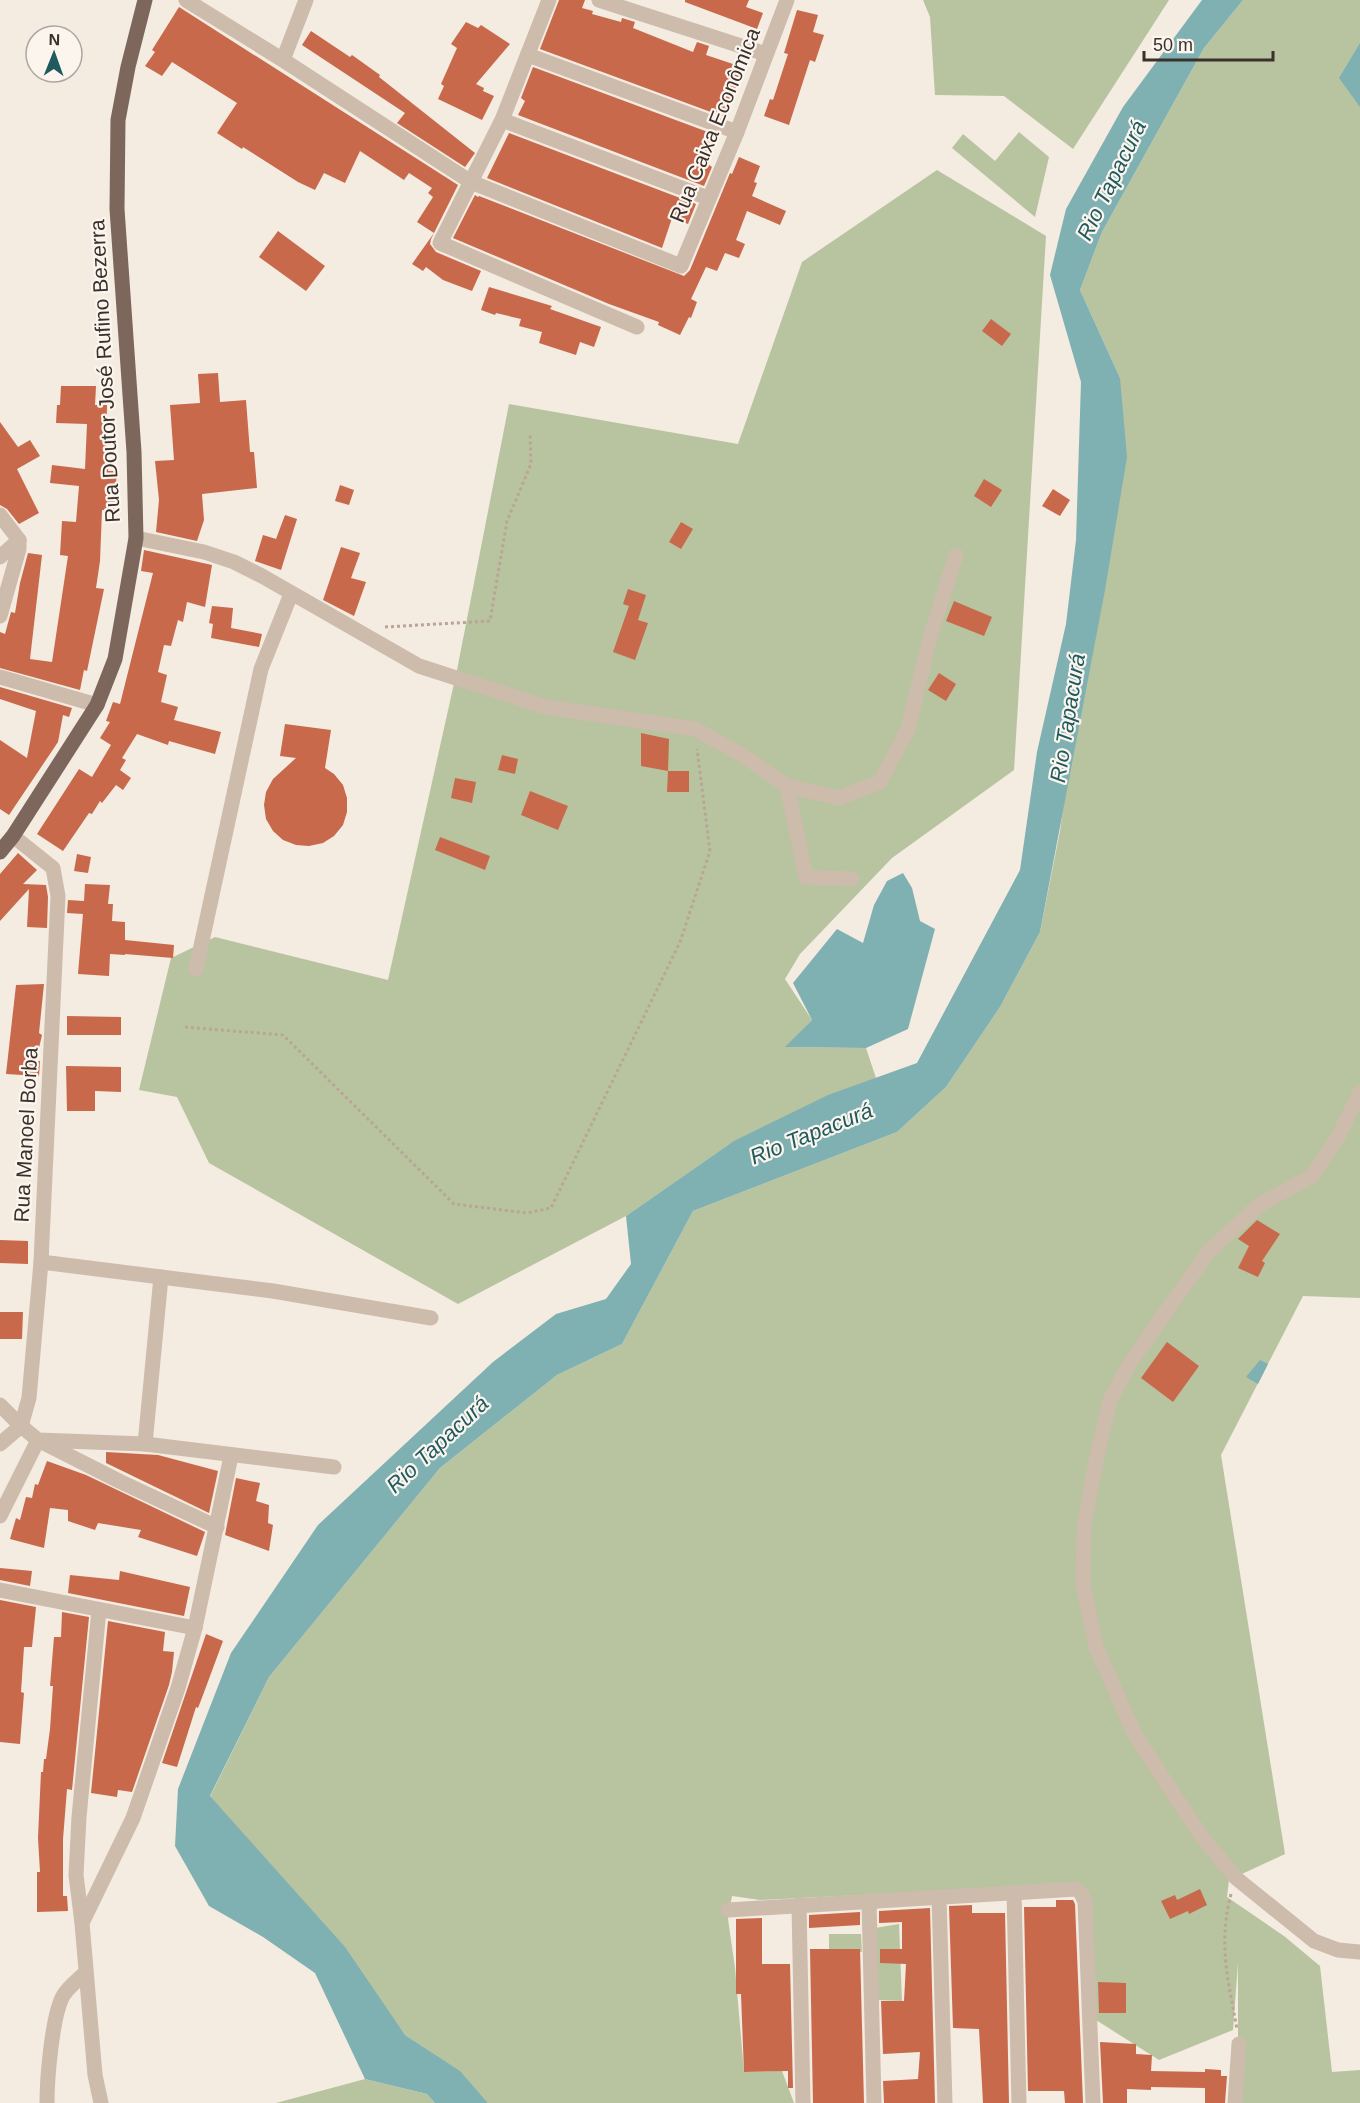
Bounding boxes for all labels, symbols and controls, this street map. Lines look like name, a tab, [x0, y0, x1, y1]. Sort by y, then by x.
north arrow	[24, 24, 84, 84]
street label: Rua Caixa Econômica	[665, 24, 764, 225]
scale bar	[1144, 24, 1273, 62]
text: N	[48, 31, 60, 48]
text: 50 m	[1153, 35, 1193, 55]
water label: Rio Tapacurá	[1072, 116, 1151, 244]
street label: Rua Doutor José Rufino Bezerra	[85, 219, 124, 523]
water label: Rio Tapacurá	[1045, 652, 1090, 784]
street label: Rua Manoel Borba	[9, 1047, 42, 1223]
water label: Rio Tapacurá	[746, 1098, 876, 1169]
water label: Rio Tapacurá	[381, 1391, 493, 1498]

